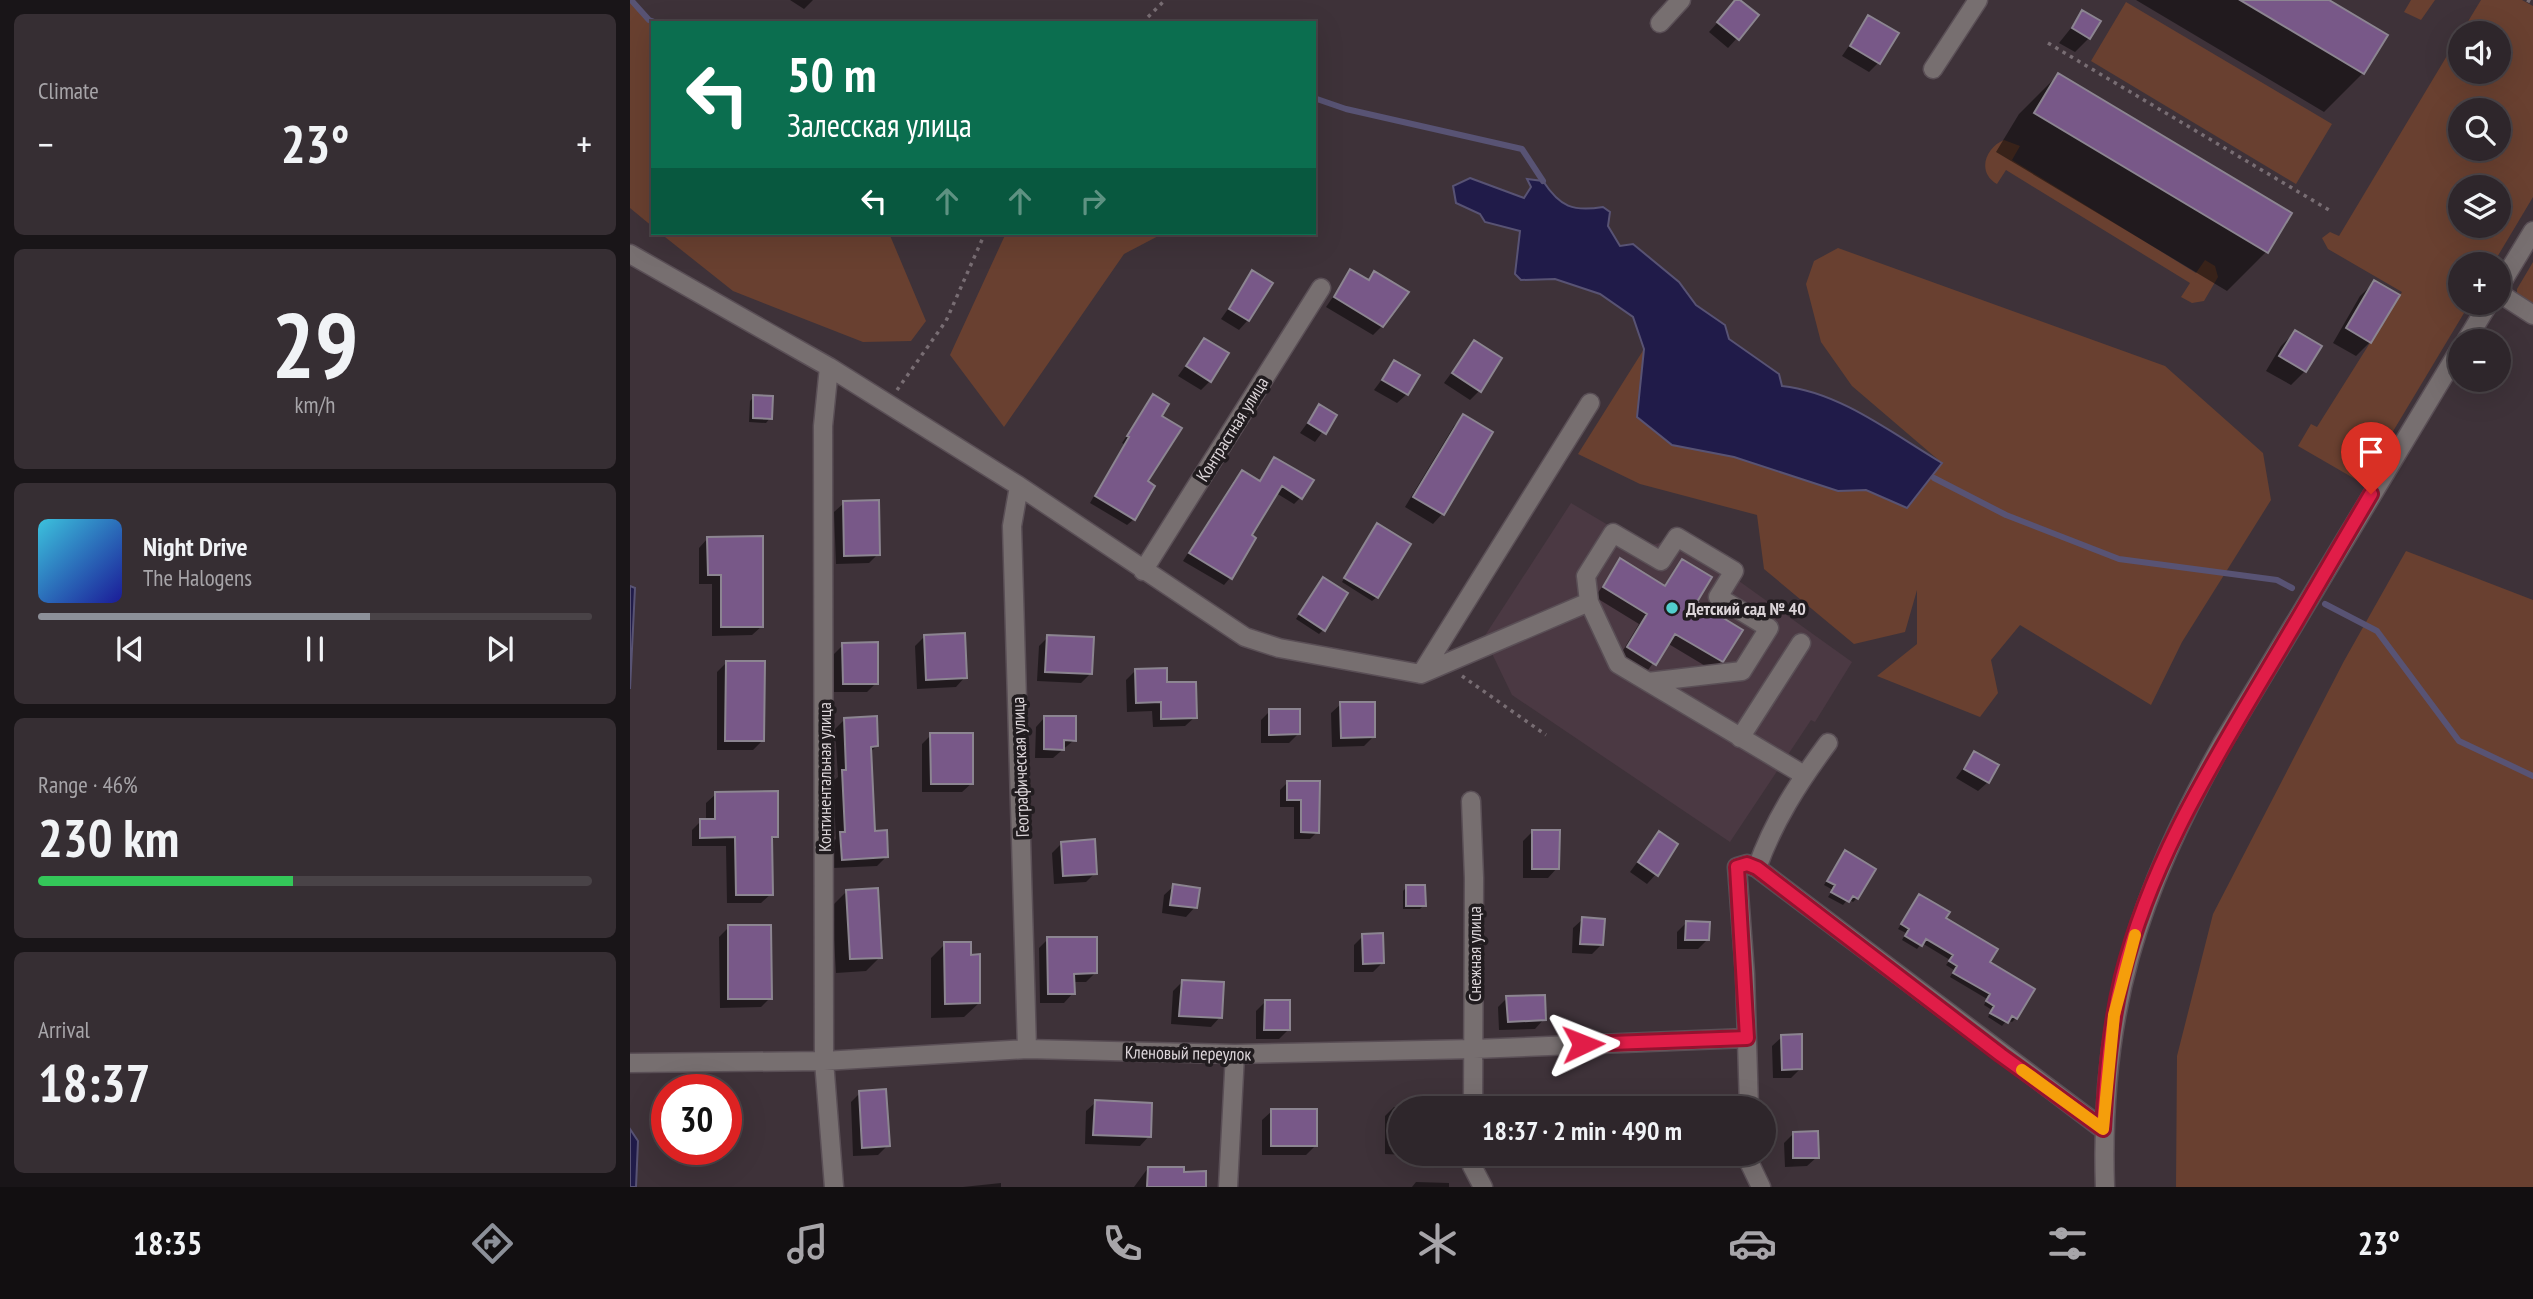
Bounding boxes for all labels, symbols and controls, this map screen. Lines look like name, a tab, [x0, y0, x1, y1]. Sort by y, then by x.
map controls	[2448, 21, 2511, 392]
button: sound	[2448, 21, 2511, 84]
text: 50 m	[787, 42, 876, 106]
icon: left	[672, 49, 763, 140]
text: Climate	[38, 76, 99, 105]
button: search	[2448, 98, 2511, 161]
text: Залесская улица	[787, 104, 972, 146]
text: 23°	[281, 110, 349, 177]
text: −	[38, 119, 54, 168]
text: +	[576, 119, 592, 168]
button: layers	[2448, 175, 2511, 238]
icon: left	[855, 182, 893, 220]
icon: ahead	[928, 182, 966, 220]
icon: ahead	[1001, 182, 1039, 220]
icon: right	[1074, 182, 1112, 220]
button: +	[2448, 252, 2511, 315]
text: 29	[272, 285, 359, 403]
button: −	[2448, 329, 2511, 392]
street label: Контрастная улица	[1191, 372, 1273, 486]
text: km/h	[295, 390, 335, 419]
pin	[2341, 422, 2401, 494]
icon: arrive	[2352, 433, 2390, 471]
text: Night Drive	[143, 530, 248, 563]
text: The Halogens	[143, 563, 252, 592]
place label: Детский сад № 40	[1686, 597, 1806, 620]
marker: Детский сад № 40	[1664, 600, 1680, 616]
icon: previous	[111, 630, 149, 668]
icon: pause	[296, 630, 334, 668]
icon: next	[481, 630, 519, 668]
street label: Географическая улица	[1006, 696, 1034, 838]
street label: Континентальная улица	[813, 702, 836, 852]
text: Range · 46%	[38, 770, 138, 799]
text: 230 km	[38, 804, 179, 871]
street label: Снежная улица	[1463, 906, 1486, 1002]
position arrow	[1546, 1007, 1620, 1081]
text: Arrival	[38, 1015, 90, 1044]
street label: Кленовый переулок	[1125, 1040, 1251, 1066]
text: 18:37	[38, 1049, 150, 1116]
speed limit sign: 30	[651, 1074, 742, 1165]
text: 18:37 · 2 min · 490 m	[1482, 1114, 1682, 1147]
icon: directions	[468, 1219, 517, 1268]
icon: music	[783, 1219, 832, 1268]
icon: phone	[1098, 1219, 1147, 1268]
icon: climate	[1413, 1219, 1462, 1268]
icon: car	[1728, 1219, 1777, 1268]
icon: filters	[2043, 1219, 2092, 1268]
text: 18:35	[133, 1222, 202, 1264]
text: 23°	[2358, 1222, 2400, 1264]

